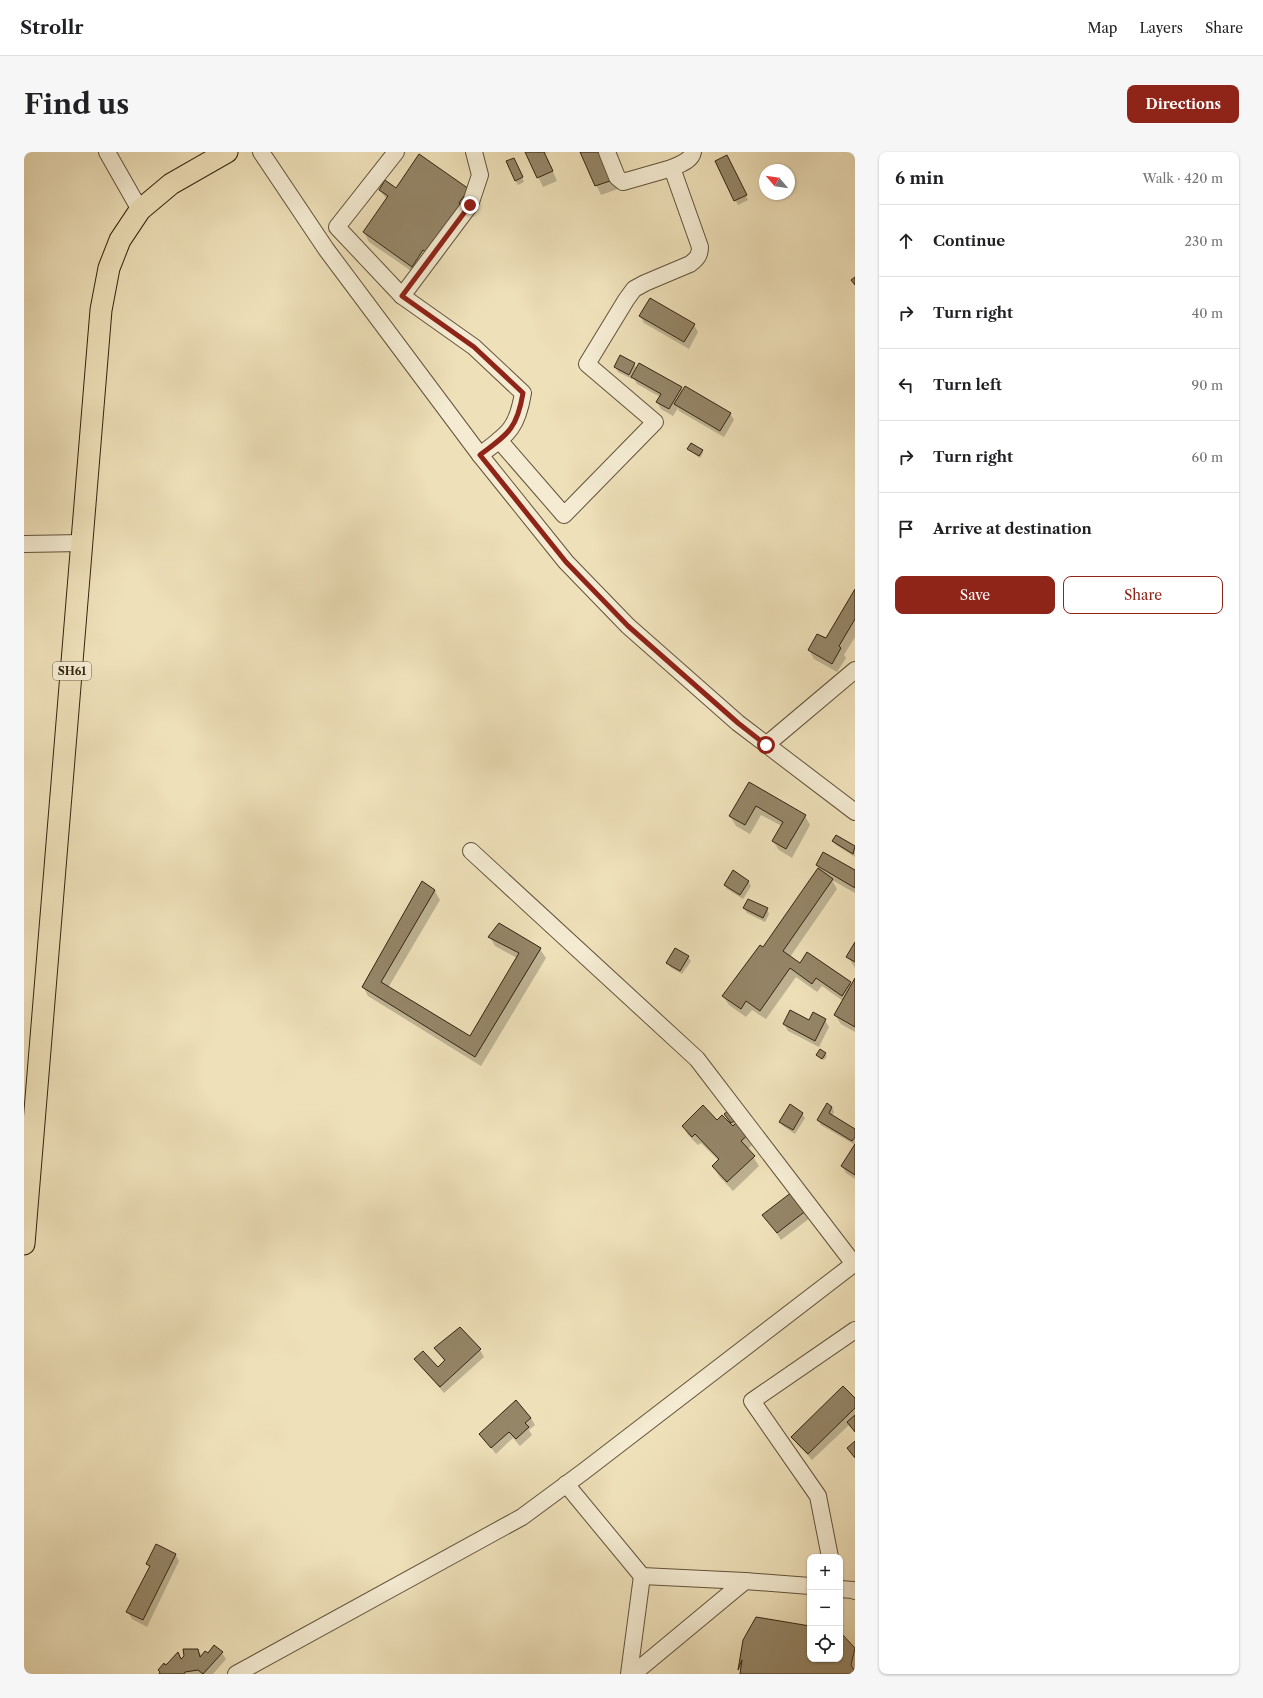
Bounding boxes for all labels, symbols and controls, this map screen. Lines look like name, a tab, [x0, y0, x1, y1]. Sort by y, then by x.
text: Strollr	[20, 16, 84, 39]
text: Map	[1087, 19, 1117, 37]
text: Layers	[1139, 19, 1183, 37]
text: Share	[1205, 19, 1243, 37]
button: Directions	[1127, 85, 1239, 123]
text: Find us	[24, 87, 129, 121]
north arrow	[759, 164, 795, 200]
text: 6 min	[895, 168, 944, 188]
text: Walk · 420 m	[1143, 170, 1223, 186]
route end	[461, 196, 479, 214]
icon: ahead	[895, 230, 917, 252]
text: Continue	[933, 231, 1005, 250]
text: 230 m	[1185, 233, 1223, 249]
icon: right	[895, 302, 917, 324]
text: Turn right	[933, 303, 1013, 322]
text: 40 m	[1192, 305, 1223, 321]
icon: left	[895, 374, 917, 396]
text: Turn left	[933, 375, 1002, 394]
text: 90 m	[1192, 377, 1223, 393]
icon: right	[895, 446, 917, 468]
text: Turn right	[933, 447, 1013, 466]
text: 60 m	[1192, 449, 1223, 465]
icon: arrive	[895, 518, 917, 540]
text: Arrive at destination	[933, 519, 1092, 538]
button: Save	[895, 576, 1055, 614]
button: Share	[1063, 576, 1223, 614]
road number: SH61	[53, 662, 91, 680]
route start	[757, 736, 775, 754]
map controls	[807, 1554, 843, 1662]
button: +	[807, 1554, 843, 1590]
button: −	[807, 1590, 843, 1626]
button: locate	[807, 1626, 843, 1662]

